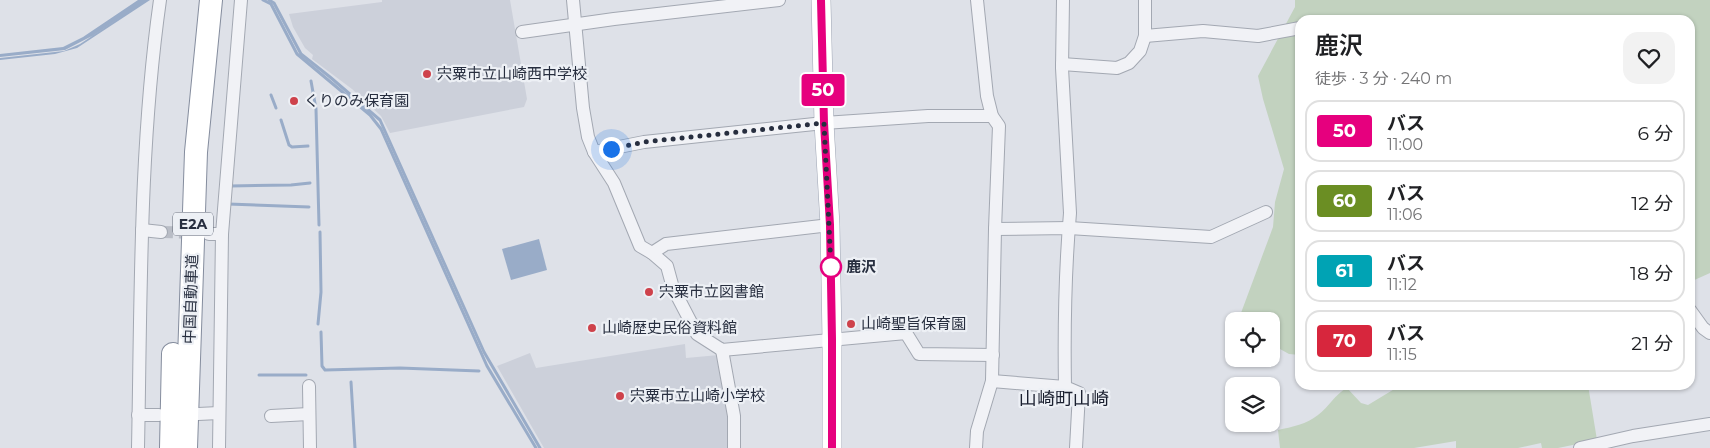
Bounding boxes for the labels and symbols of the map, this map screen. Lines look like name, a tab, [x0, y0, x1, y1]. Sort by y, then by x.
place label: 宍粟市立山崎西中学校	[437, 64, 587, 83]
marker: 宍粟市立山崎西中学校	[421, 68, 433, 80]
line badge: 50	[800, 74, 846, 106]
place label: くりのみ保育園	[304, 91, 409, 110]
marker: くりのみ保育園	[288, 95, 300, 107]
your location	[599, 137, 624, 162]
road number: E2A	[173, 212, 213, 235]
street label: 中国自動車道	[179, 254, 202, 344]
marker: 鹿沢	[820, 256, 842, 278]
place label: 鹿沢	[846, 257, 876, 276]
place label: 宍粟市立図書館	[659, 282, 764, 301]
marker: 宍粟市立図書館	[643, 286, 655, 298]
place label: 山崎聖旨保育園	[861, 314, 966, 333]
place label: 山崎歴史民俗資料館	[602, 318, 737, 337]
marker: 山崎聖旨保育園	[845, 318, 857, 330]
marker: 山崎歴史民俗資料館	[586, 322, 598, 334]
place label: 宍粟市立山崎小学校	[630, 386, 765, 405]
district label: 山崎町山崎	[1019, 388, 1109, 410]
marker: 宍粟市立山崎小学校	[614, 390, 626, 402]

